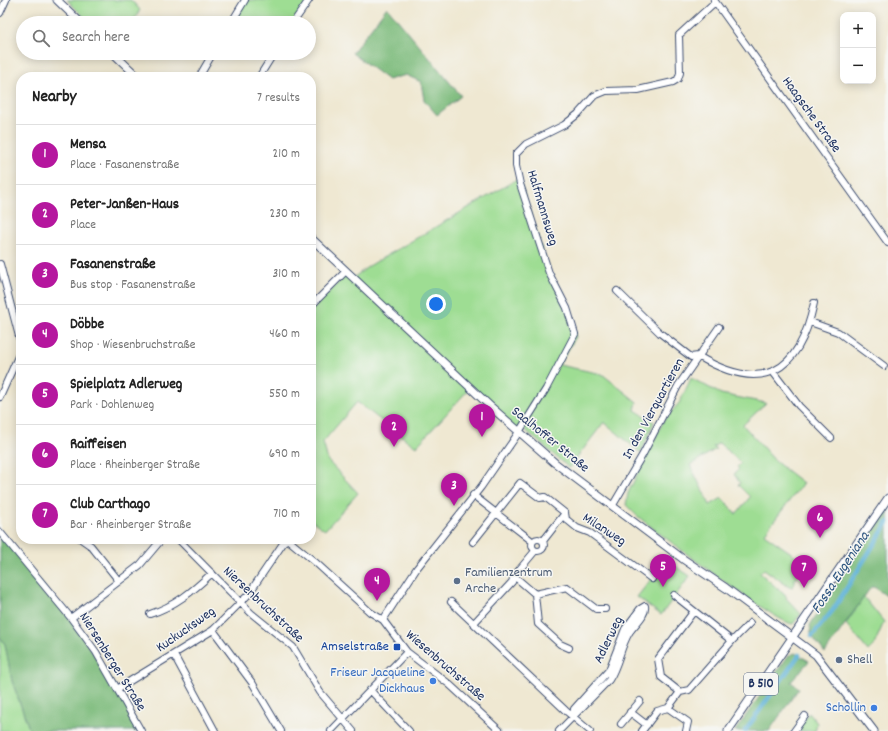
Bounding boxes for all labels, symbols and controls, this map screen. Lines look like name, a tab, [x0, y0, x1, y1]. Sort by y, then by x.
map controls	[840, 12, 876, 84]
button: +	[840, 12, 876, 48]
search box	[16, 16, 316, 60]
icon: search	[30, 27, 52, 49]
text: Search here	[62, 27, 130, 49]
button: −	[840, 48, 876, 84]
street label: Haagsche Straße	[777, 73, 845, 157]
text: Nearby	[32, 86, 76, 110]
text: 7 results	[257, 89, 300, 108]
text: Mensa	[70, 134, 106, 156]
text: 1	[44, 145, 46, 164]
text: 210 m	[272, 145, 300, 164]
text: Place · Fasanenstraße	[70, 156, 179, 175]
street label: Halfmannsweg	[521, 168, 563, 248]
text: Peter-Janßen-Haus	[70, 194, 179, 216]
text: 2	[42, 205, 48, 224]
text: 230 m	[270, 205, 300, 224]
text: Place	[70, 216, 96, 235]
text: Fasanenstraße	[70, 254, 156, 276]
text: 3	[42, 265, 48, 284]
text: 310 m	[272, 265, 300, 284]
text: Bus stop · Fasanenstraße	[70, 276, 195, 295]
your location	[426, 294, 446, 314]
text: Döbbe	[70, 314, 104, 336]
text: 4	[42, 325, 48, 344]
text: 460 m	[269, 325, 300, 344]
text: Shop · Wiesenbruchstraße	[70, 336, 195, 355]
street label: In den Vierquartieren	[618, 355, 690, 463]
text: Spielplatz Adlerweg	[70, 374, 182, 396]
text: 5	[42, 385, 48, 404]
text: 550 m	[269, 385, 300, 404]
text: Park · Dohlenweg	[70, 396, 154, 415]
street label: Saalhoffer Straße	[507, 402, 593, 478]
pin: 1	[469, 404, 495, 437]
pin: 2	[381, 414, 407, 447]
text: Raiffeisen	[70, 434, 126, 456]
text: 6	[42, 445, 48, 464]
text: 690 m	[269, 445, 300, 464]
text: Place · Rheinberger Straße	[70, 456, 200, 475]
pin: 3	[441, 473, 467, 506]
text: Club Carthago	[70, 494, 150, 516]
text: 7	[43, 505, 47, 524]
text: 710 m	[273, 505, 300, 524]
pin: 6	[807, 505, 833, 538]
street label: Milanweg	[578, 508, 630, 552]
text: Bar · Rheinberger Straße	[70, 516, 191, 535]
water label: Fossa Eugeniana	[806, 527, 876, 618]
pin: 5	[650, 554, 676, 587]
pin: 7	[791, 555, 817, 588]
street label: Niersenbruchstraße	[218, 562, 308, 648]
place label: Familienzentrum Arche	[465, 563, 552, 599]
pin: 4	[364, 568, 390, 601]
marker: Familienzentrum Arche	[452, 576, 462, 586]
street label: Kuckucksweg	[152, 602, 220, 658]
street label: Niersenberger Straße	[73, 609, 151, 715]
street label: Adlerweg	[589, 613, 629, 667]
street label: Wiesenbruchstraße	[401, 626, 489, 706]
place label: Amselstraße	[321, 637, 389, 657]
marker: Amselstraße	[392, 642, 402, 652]
place label: Shell	[847, 650, 873, 670]
marker: Shell	[834, 655, 844, 665]
place label: Friseur Jacqueline Dickhaus	[330, 663, 425, 699]
road number: B 510	[744, 673, 778, 695]
marker: Friseur Jacqueline Dickhaus	[428, 676, 438, 686]
place label: Schollin	[826, 698, 866, 718]
marker: Schollin	[869, 703, 879, 713]

